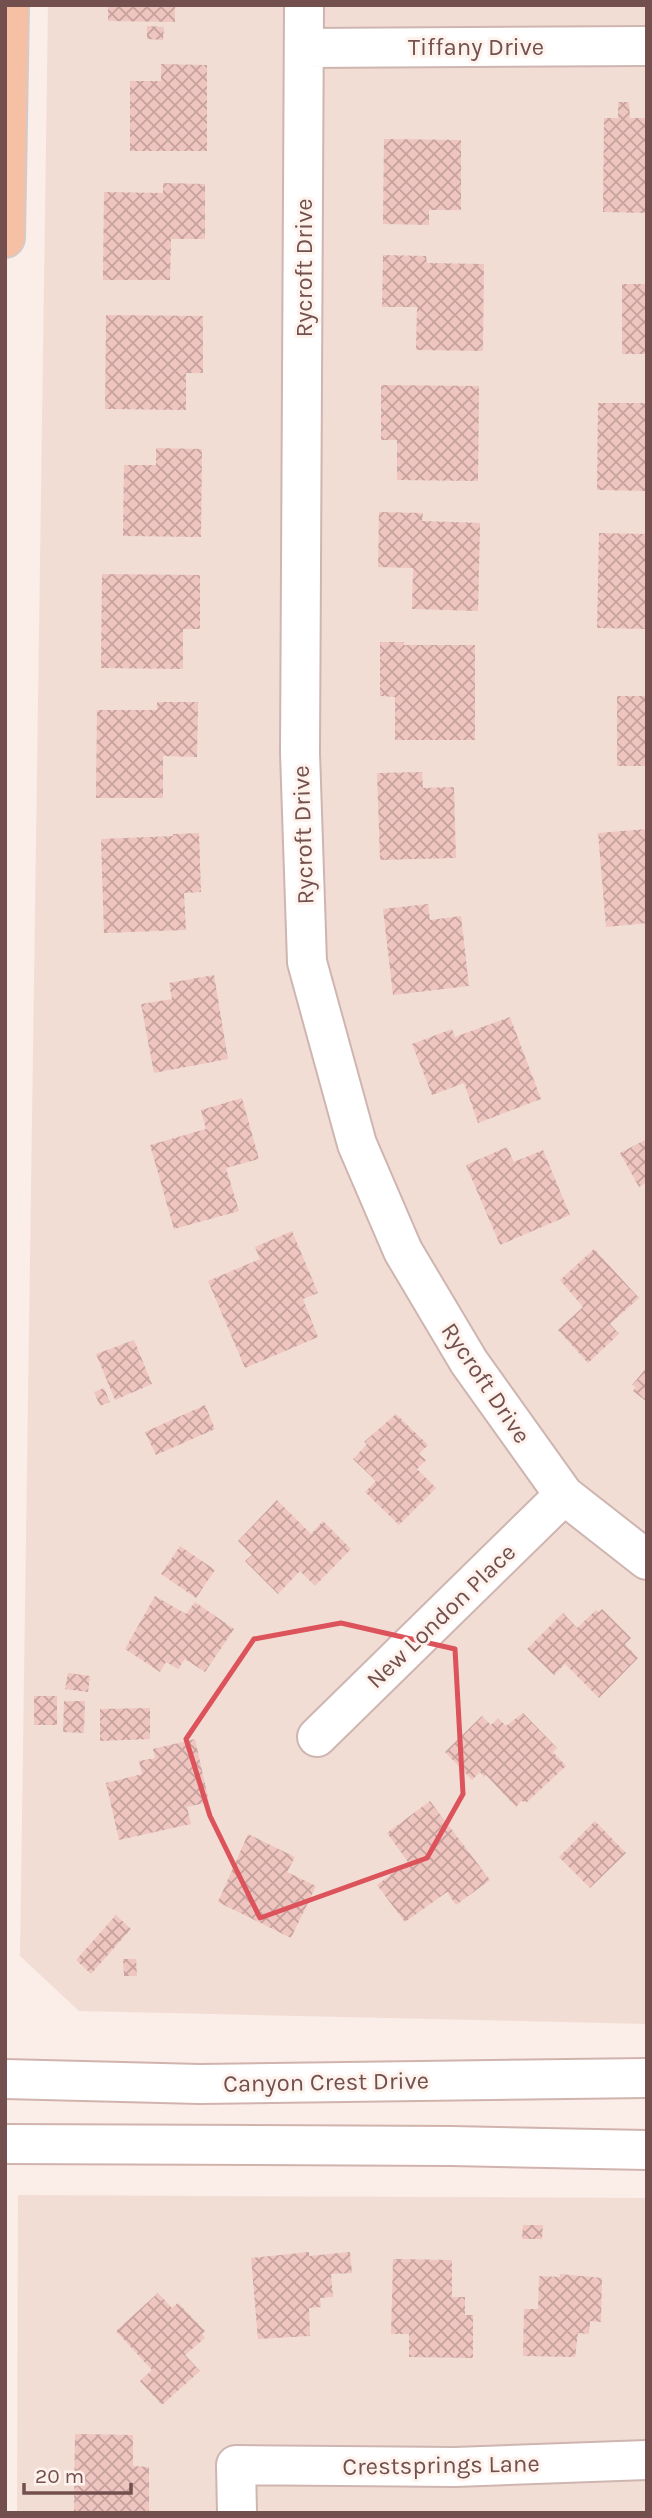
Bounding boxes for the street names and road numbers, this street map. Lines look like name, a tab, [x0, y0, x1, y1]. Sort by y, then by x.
street label: Tiffany Drive	[408, 33, 544, 61]
street label: Rycroft Drive	[290, 198, 318, 338]
street label: Rycroft Drive	[287, 765, 319, 905]
street label: Rycroft Drive	[436, 1318, 536, 1448]
street label: New London Place	[361, 1538, 521, 1694]
street label: Canyon Crest Drive	[223, 2066, 429, 2098]
street label: Crestsprings Lane	[342, 2449, 540, 2481]

